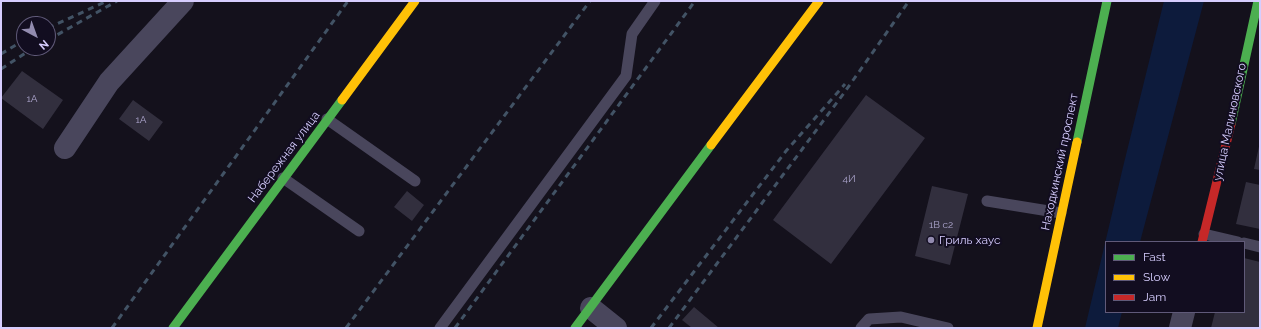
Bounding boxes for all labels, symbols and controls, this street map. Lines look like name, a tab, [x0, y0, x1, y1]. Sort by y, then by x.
north arrow	[16, 16, 56, 56]
text: N	[36, 37, 51, 52]
street label: улица Малиновского	[1210, 62, 1250, 182]
street label: Находкинский проспект	[1038, 92, 1082, 232]
house number: 1А	[26, 93, 38, 105]
street label: Набережная улица	[245, 109, 323, 205]
house number: 1А	[135, 114, 147, 126]
house number: 4И	[842, 173, 856, 185]
house number: 1В с2	[929, 219, 953, 231]
place label: Гриль хаус	[939, 233, 1001, 247]
marker: Гриль хаус	[926, 235, 936, 245]
legend	[1105, 241, 1245, 313]
text: Fast	[1143, 250, 1166, 264]
text: Slow	[1143, 270, 1170, 284]
text: Jam	[1143, 290, 1166, 304]

